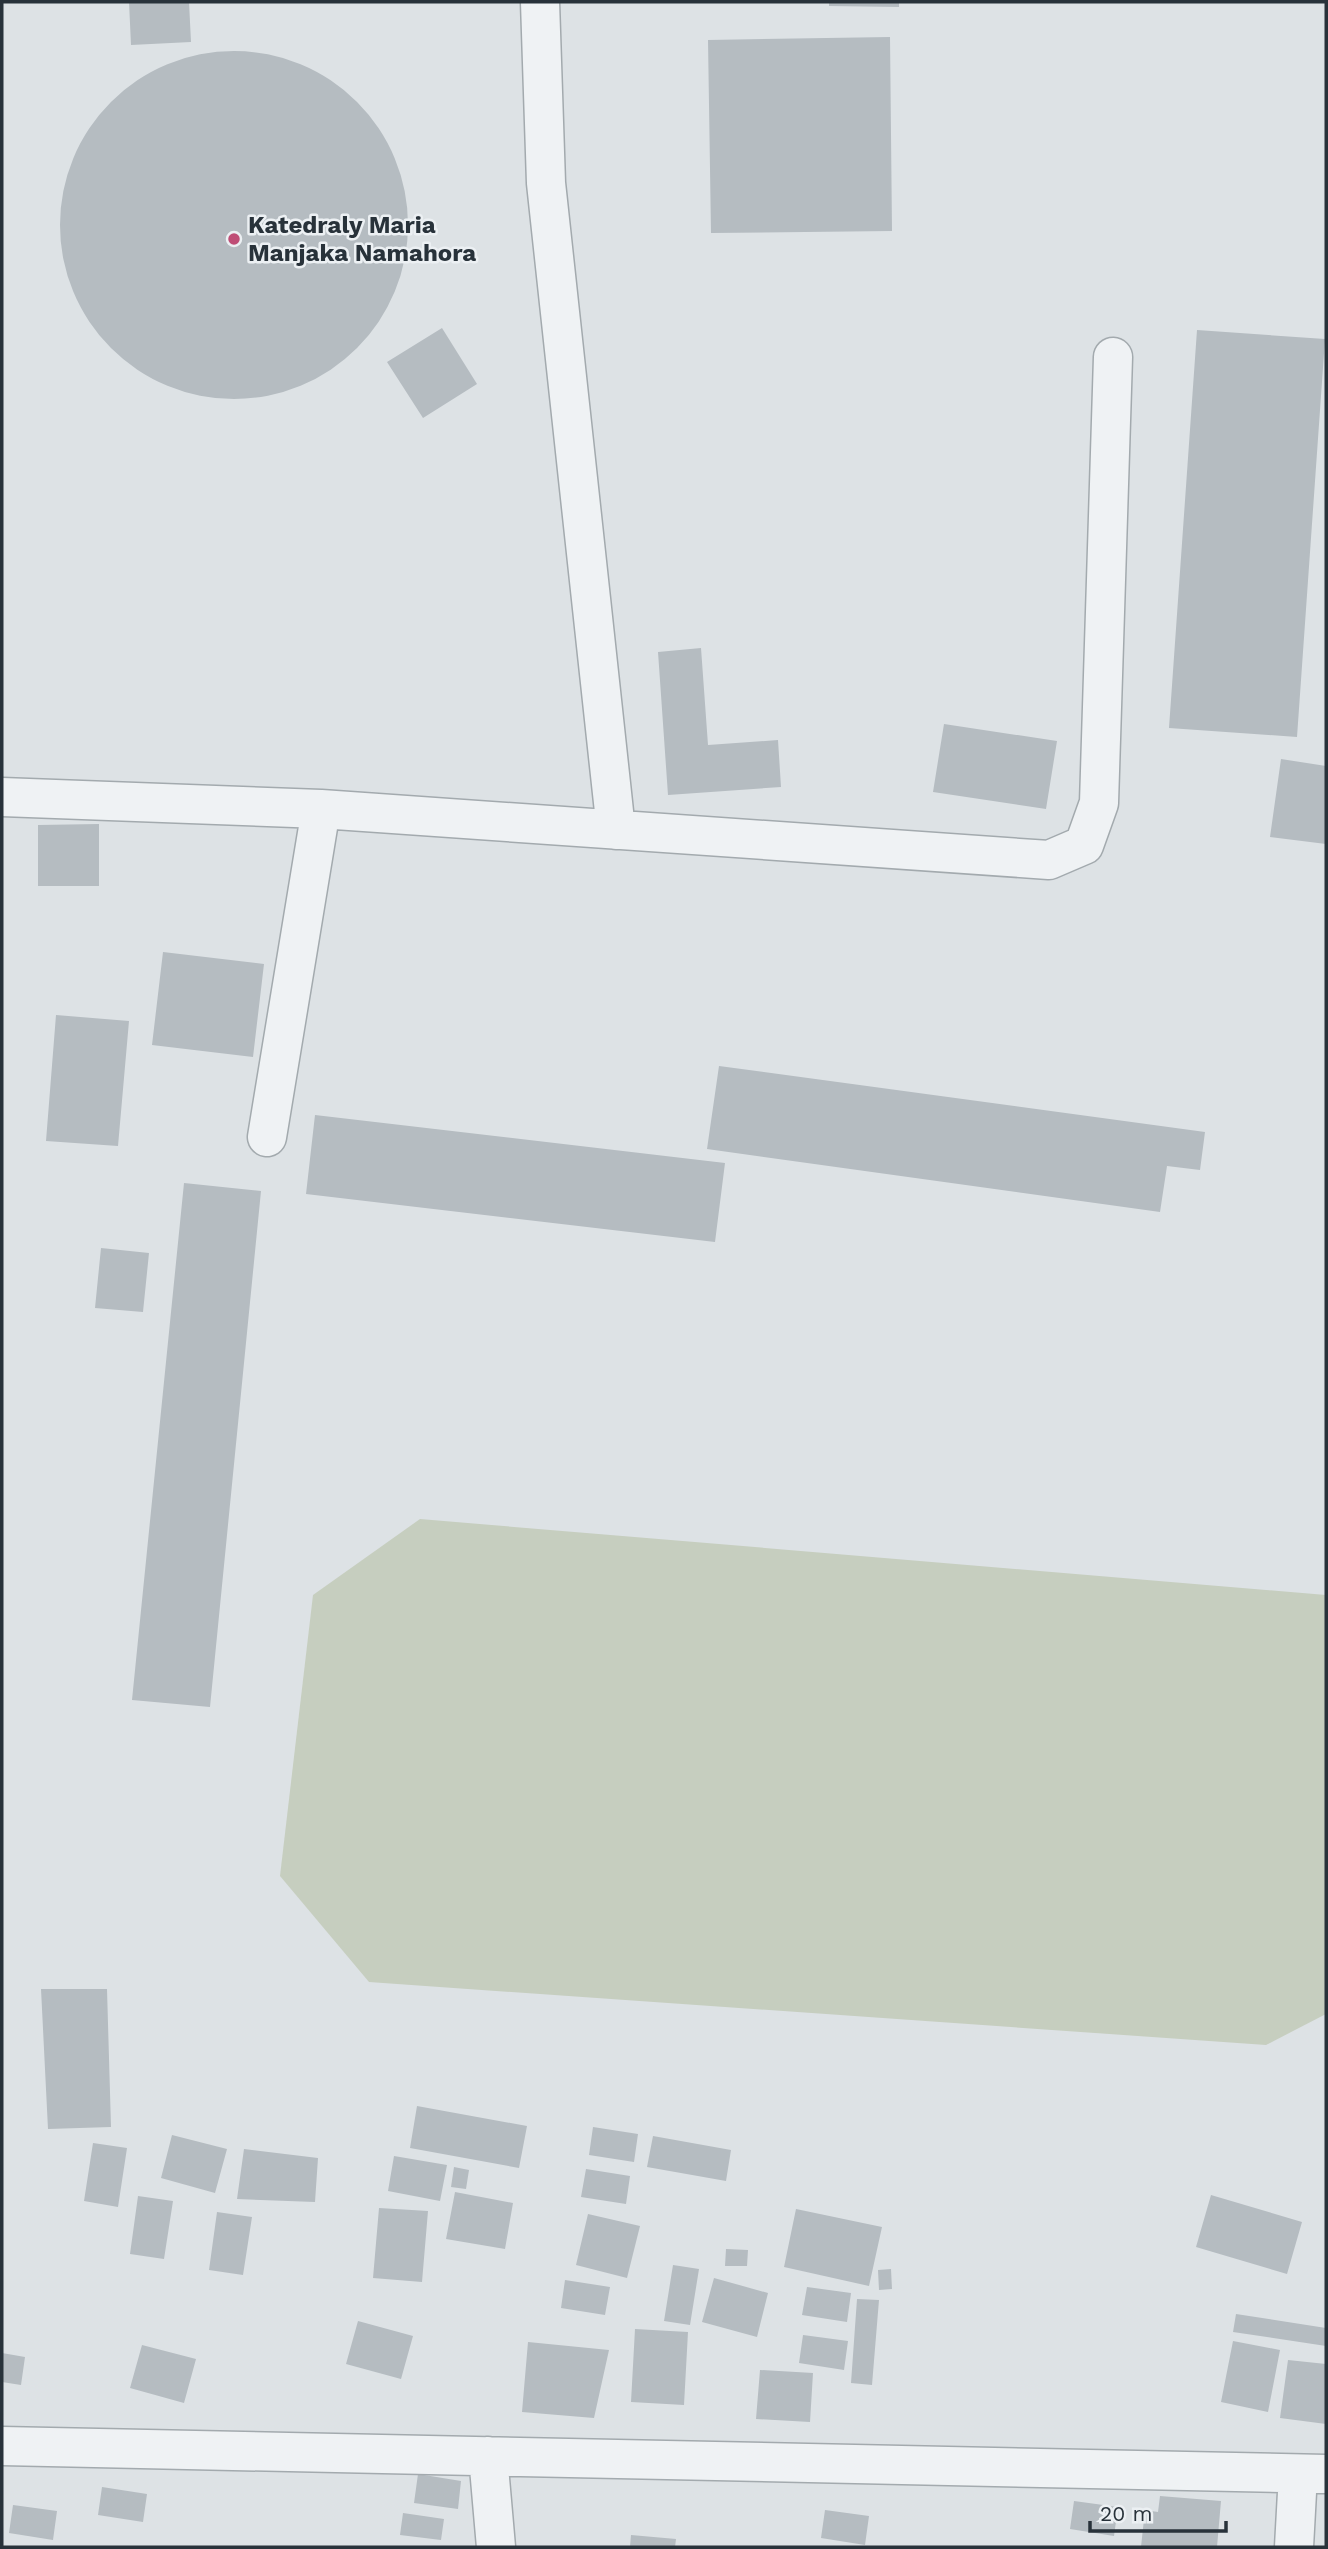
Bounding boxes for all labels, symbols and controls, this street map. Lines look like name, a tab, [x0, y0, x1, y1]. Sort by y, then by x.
place label: Katedraly Maria Manjaka Namahora	[248, 211, 476, 267]
marker: Katedraly Maria Manjaka Namahora	[226, 231, 242, 247]
scale bar	[1090, 2490, 1226, 2534]
text: 20 m	[1100, 2501, 1152, 2526]

